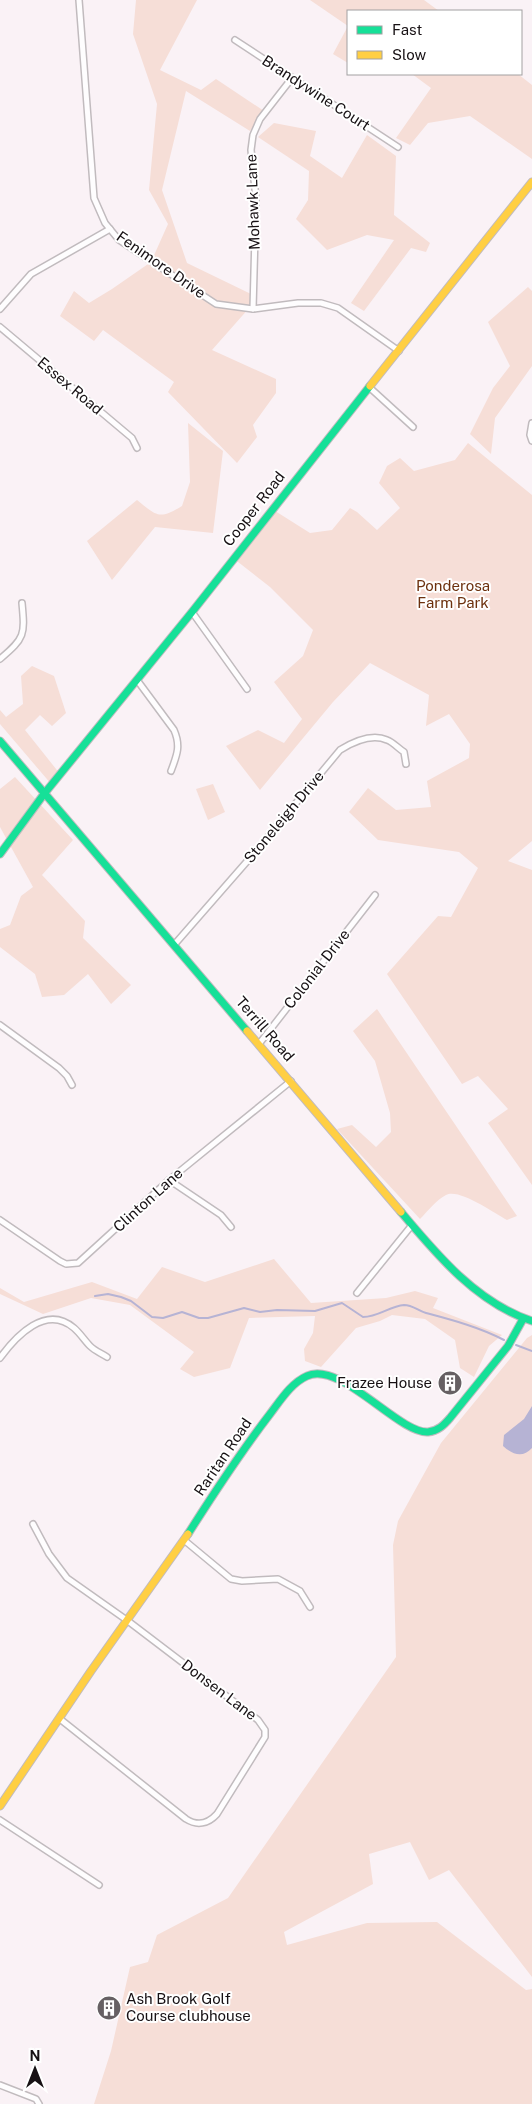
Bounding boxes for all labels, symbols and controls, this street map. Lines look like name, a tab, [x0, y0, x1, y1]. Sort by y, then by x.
legend	[347, 10, 522, 75]
text: Fast	[392, 21, 422, 38]
text: Slow	[392, 46, 427, 63]
street label: Brandywine Court	[259, 51, 373, 134]
street label: Mohawk Lane	[242, 154, 263, 250]
street label: Fenimore Drive	[113, 228, 209, 302]
street label: Essex Road	[34, 353, 106, 418]
street label: Cooper Road	[219, 468, 288, 549]
park label: Ponderosa Farm Park	[416, 577, 490, 611]
street label: Stoneleigh Drive	[240, 767, 327, 866]
street label: Colonial Drive	[280, 926, 353, 1012]
street label: Terrill Road	[233, 993, 298, 1064]
street label: Clinton Lane	[110, 1164, 186, 1235]
building icon: Frazee House	[437, 1370, 463, 1396]
place label: Frazee House	[337, 1374, 432, 1391]
street label: Raritan Road	[190, 1415, 255, 1499]
street label: Donsen Lane	[178, 1656, 260, 1723]
place label: Ash Brook Golf Course clubhouse	[126, 1990, 251, 2024]
building icon: Ash Brook Golf Course clubhouse	[96, 1995, 122, 2021]
north arrow	[10, 2044, 60, 2094]
text: N	[30, 2048, 40, 2064]

